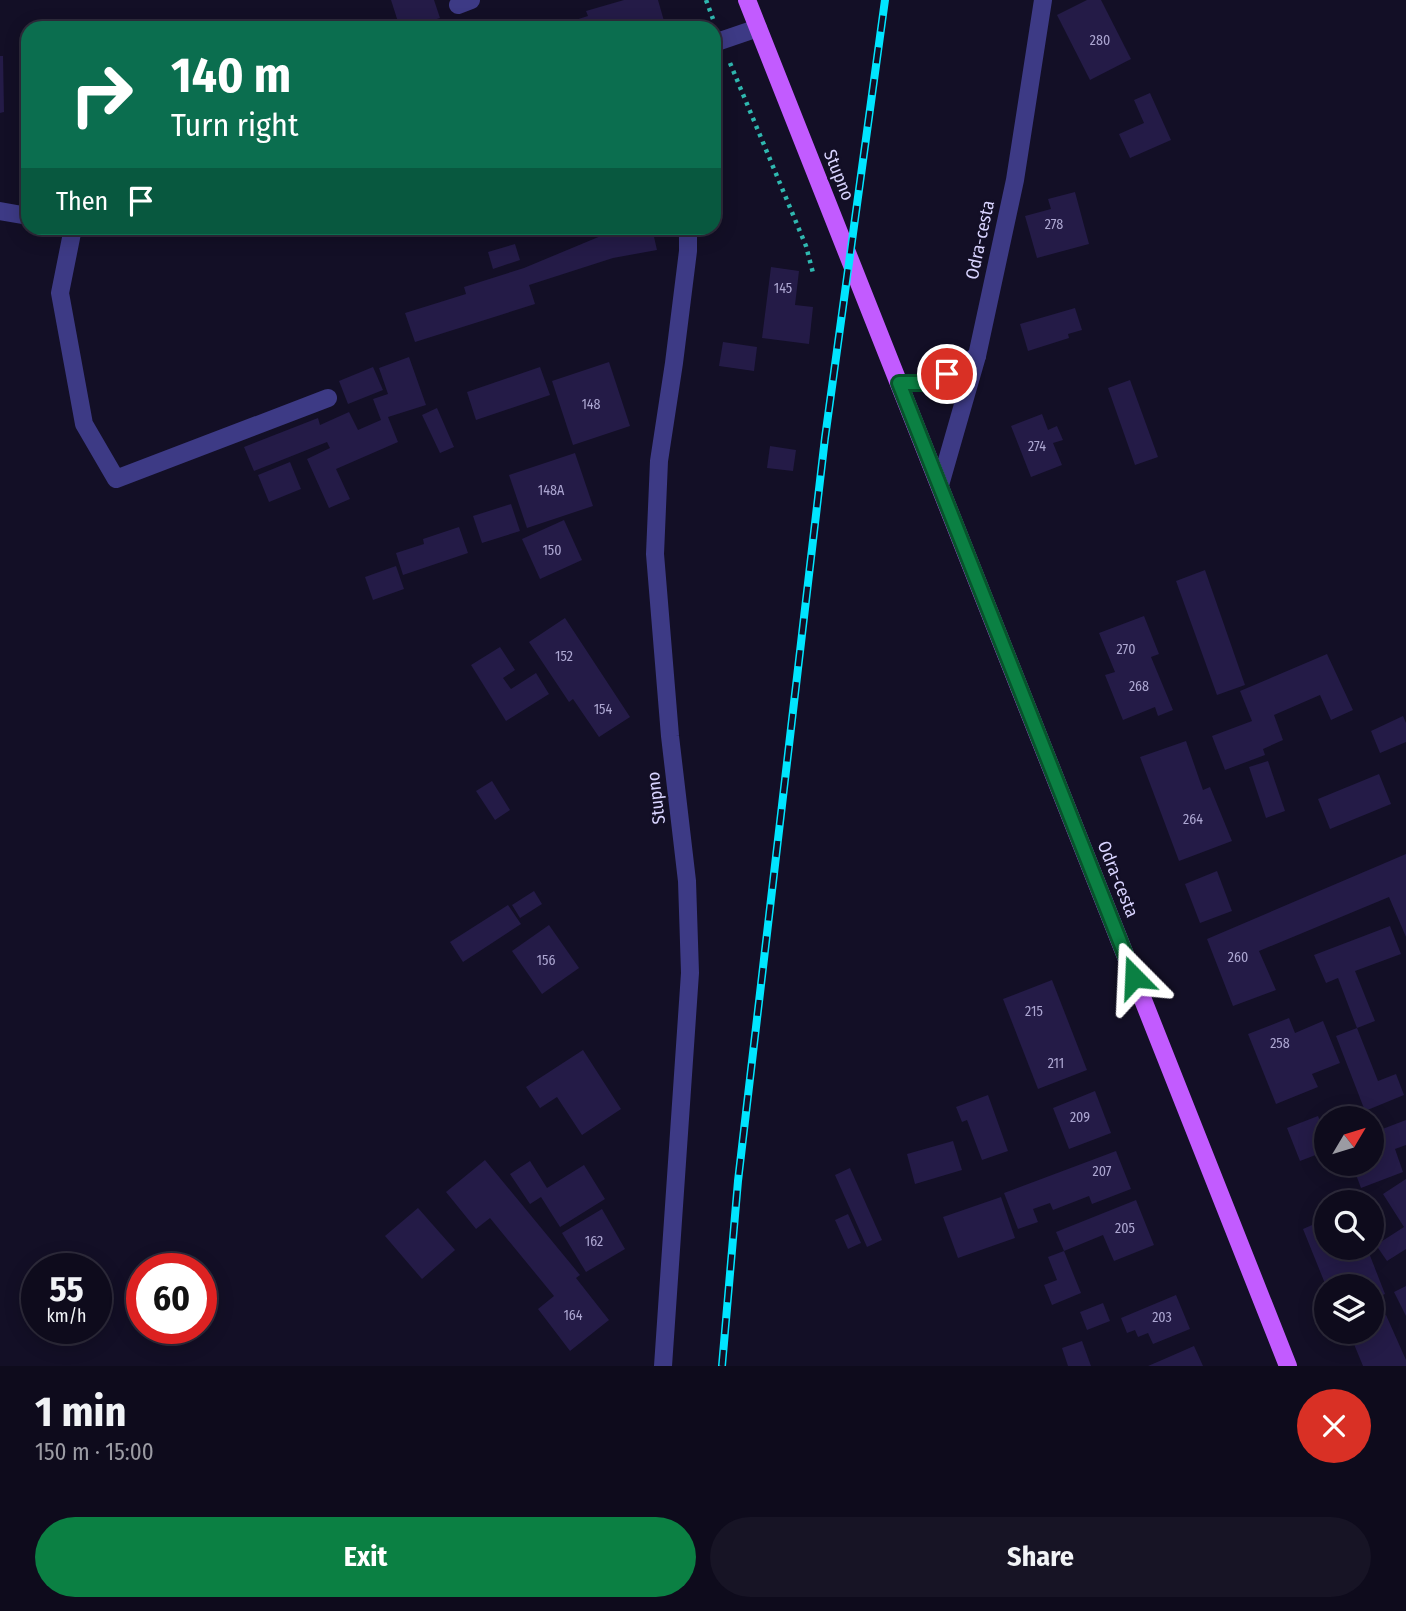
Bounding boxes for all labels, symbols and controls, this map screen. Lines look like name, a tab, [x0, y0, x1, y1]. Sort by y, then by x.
house number: 280	[1090, 32, 1110, 49]
text: 140 m	[171, 46, 291, 105]
icon: right	[56, 49, 147, 140]
text: Turn right	[171, 106, 298, 144]
street label: Stupno	[819, 146, 859, 204]
icon: arrive	[122, 182, 160, 220]
text: Then	[56, 186, 108, 217]
street label: Odra-cesta	[961, 198, 999, 282]
house number: 278	[1045, 216, 1063, 233]
house number: 145	[774, 280, 792, 297]
pin	[917, 344, 977, 404]
icon: arrive	[928, 355, 966, 393]
house number: 148	[581, 396, 601, 413]
house number: 274	[1028, 438, 1046, 455]
house number: 148A	[538, 482, 565, 499]
house number: 150	[542, 542, 562, 559]
house number: 270	[1117, 641, 1135, 658]
house number: 152	[555, 648, 573, 665]
house number: 268	[1129, 678, 1149, 695]
house number: 154	[594, 701, 613, 718]
street label: Stupno	[642, 770, 670, 826]
house number: 264	[1183, 811, 1203, 828]
street label: Odra-cesta	[1093, 838, 1143, 921]
position arrow	[1097, 940, 1171, 1014]
house number: 260	[1228, 949, 1248, 966]
house number: 156	[537, 952, 555, 969]
house number: 215	[1025, 1003, 1043, 1020]
house number: 258	[1270, 1035, 1290, 1052]
house number: 211	[1048, 1055, 1064, 1072]
north arrow	[1314, 1106, 1384, 1176]
map controls	[1314, 1106, 1384, 1344]
house number: 209	[1070, 1109, 1090, 1126]
house number: 207	[1093, 1163, 1112, 1180]
button: search	[1314, 1190, 1384, 1260]
house number: 205	[1115, 1220, 1135, 1237]
house number: 162	[585, 1233, 603, 1250]
speed limit sign: 60	[126, 1253, 217, 1344]
text: 55	[49, 1268, 84, 1310]
button: layers	[1314, 1274, 1384, 1344]
text: km/h	[46, 1305, 87, 1327]
house number: 164	[563, 1307, 583, 1324]
house number: 203	[1152, 1309, 1172, 1326]
text: 1 min	[35, 1387, 126, 1437]
button: close	[1297, 1389, 1371, 1463]
text: 150 m · 15:00	[35, 1438, 154, 1466]
button: Exit	[35, 1517, 696, 1597]
button: Share	[710, 1517, 1371, 1597]

